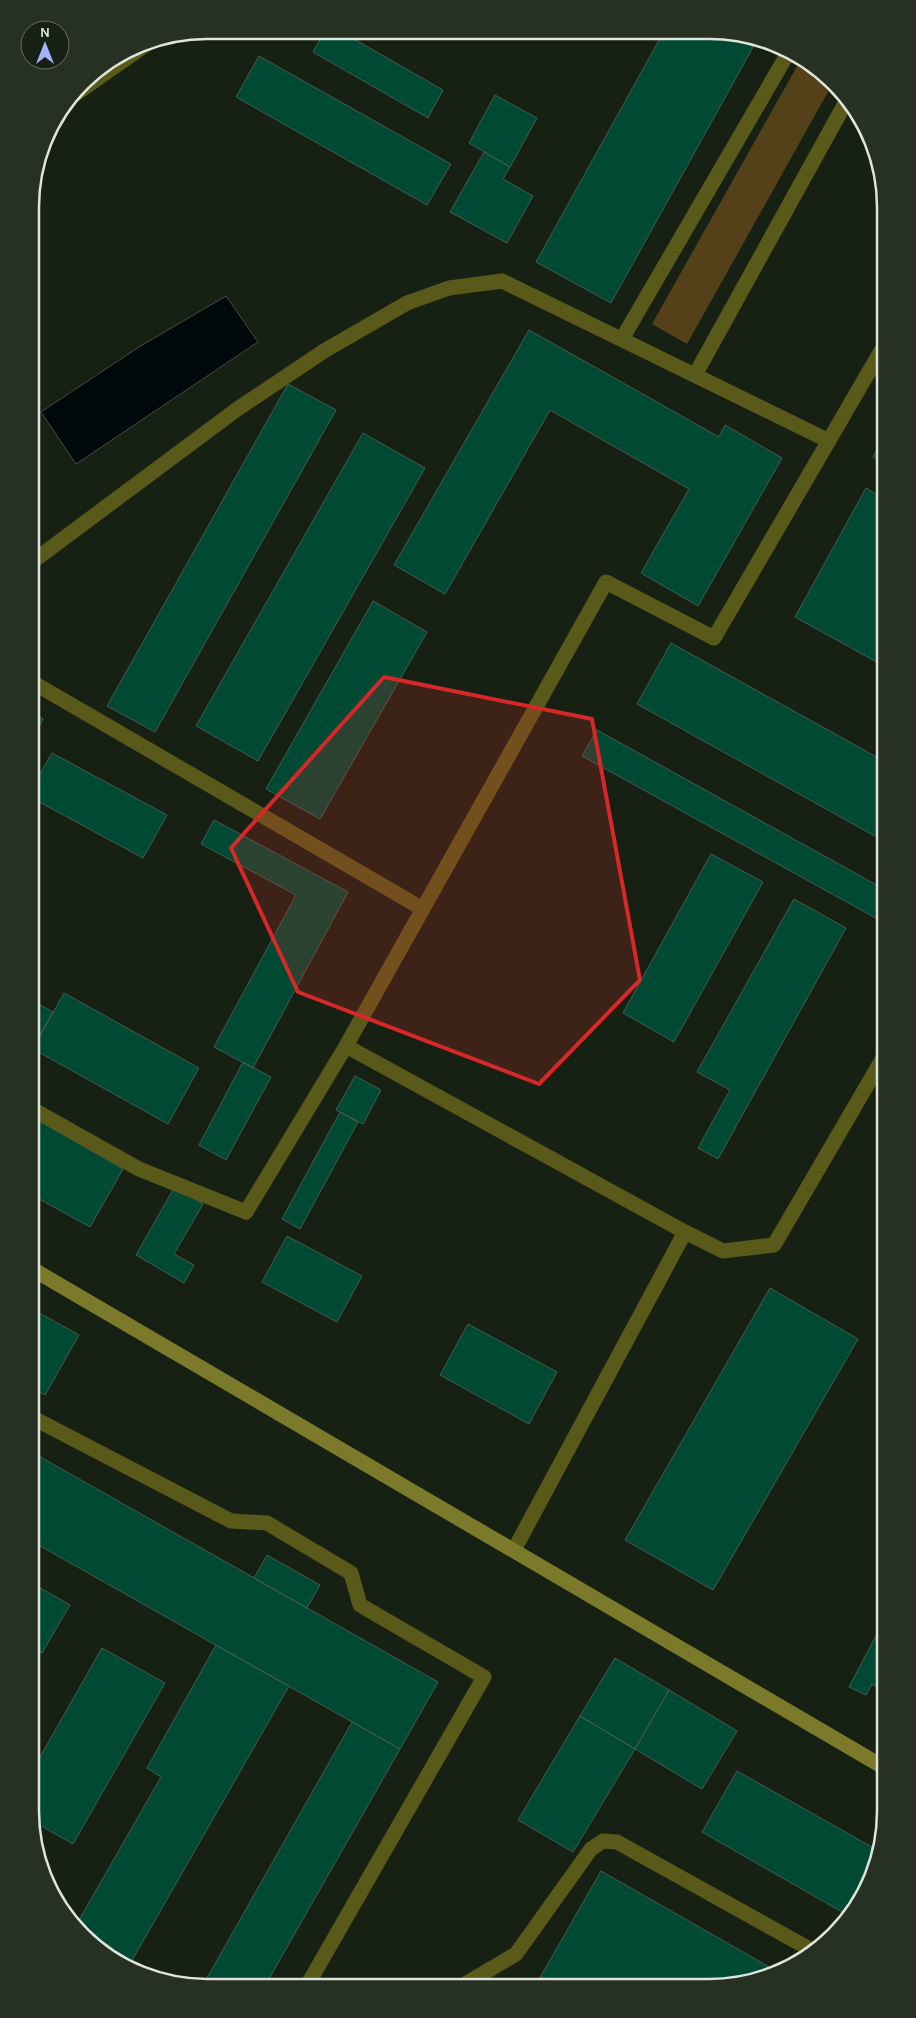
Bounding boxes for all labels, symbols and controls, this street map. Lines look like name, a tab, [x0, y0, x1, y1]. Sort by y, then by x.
north arrow	[20, 20, 70, 70]
text: N	[40, 24, 50, 41]

